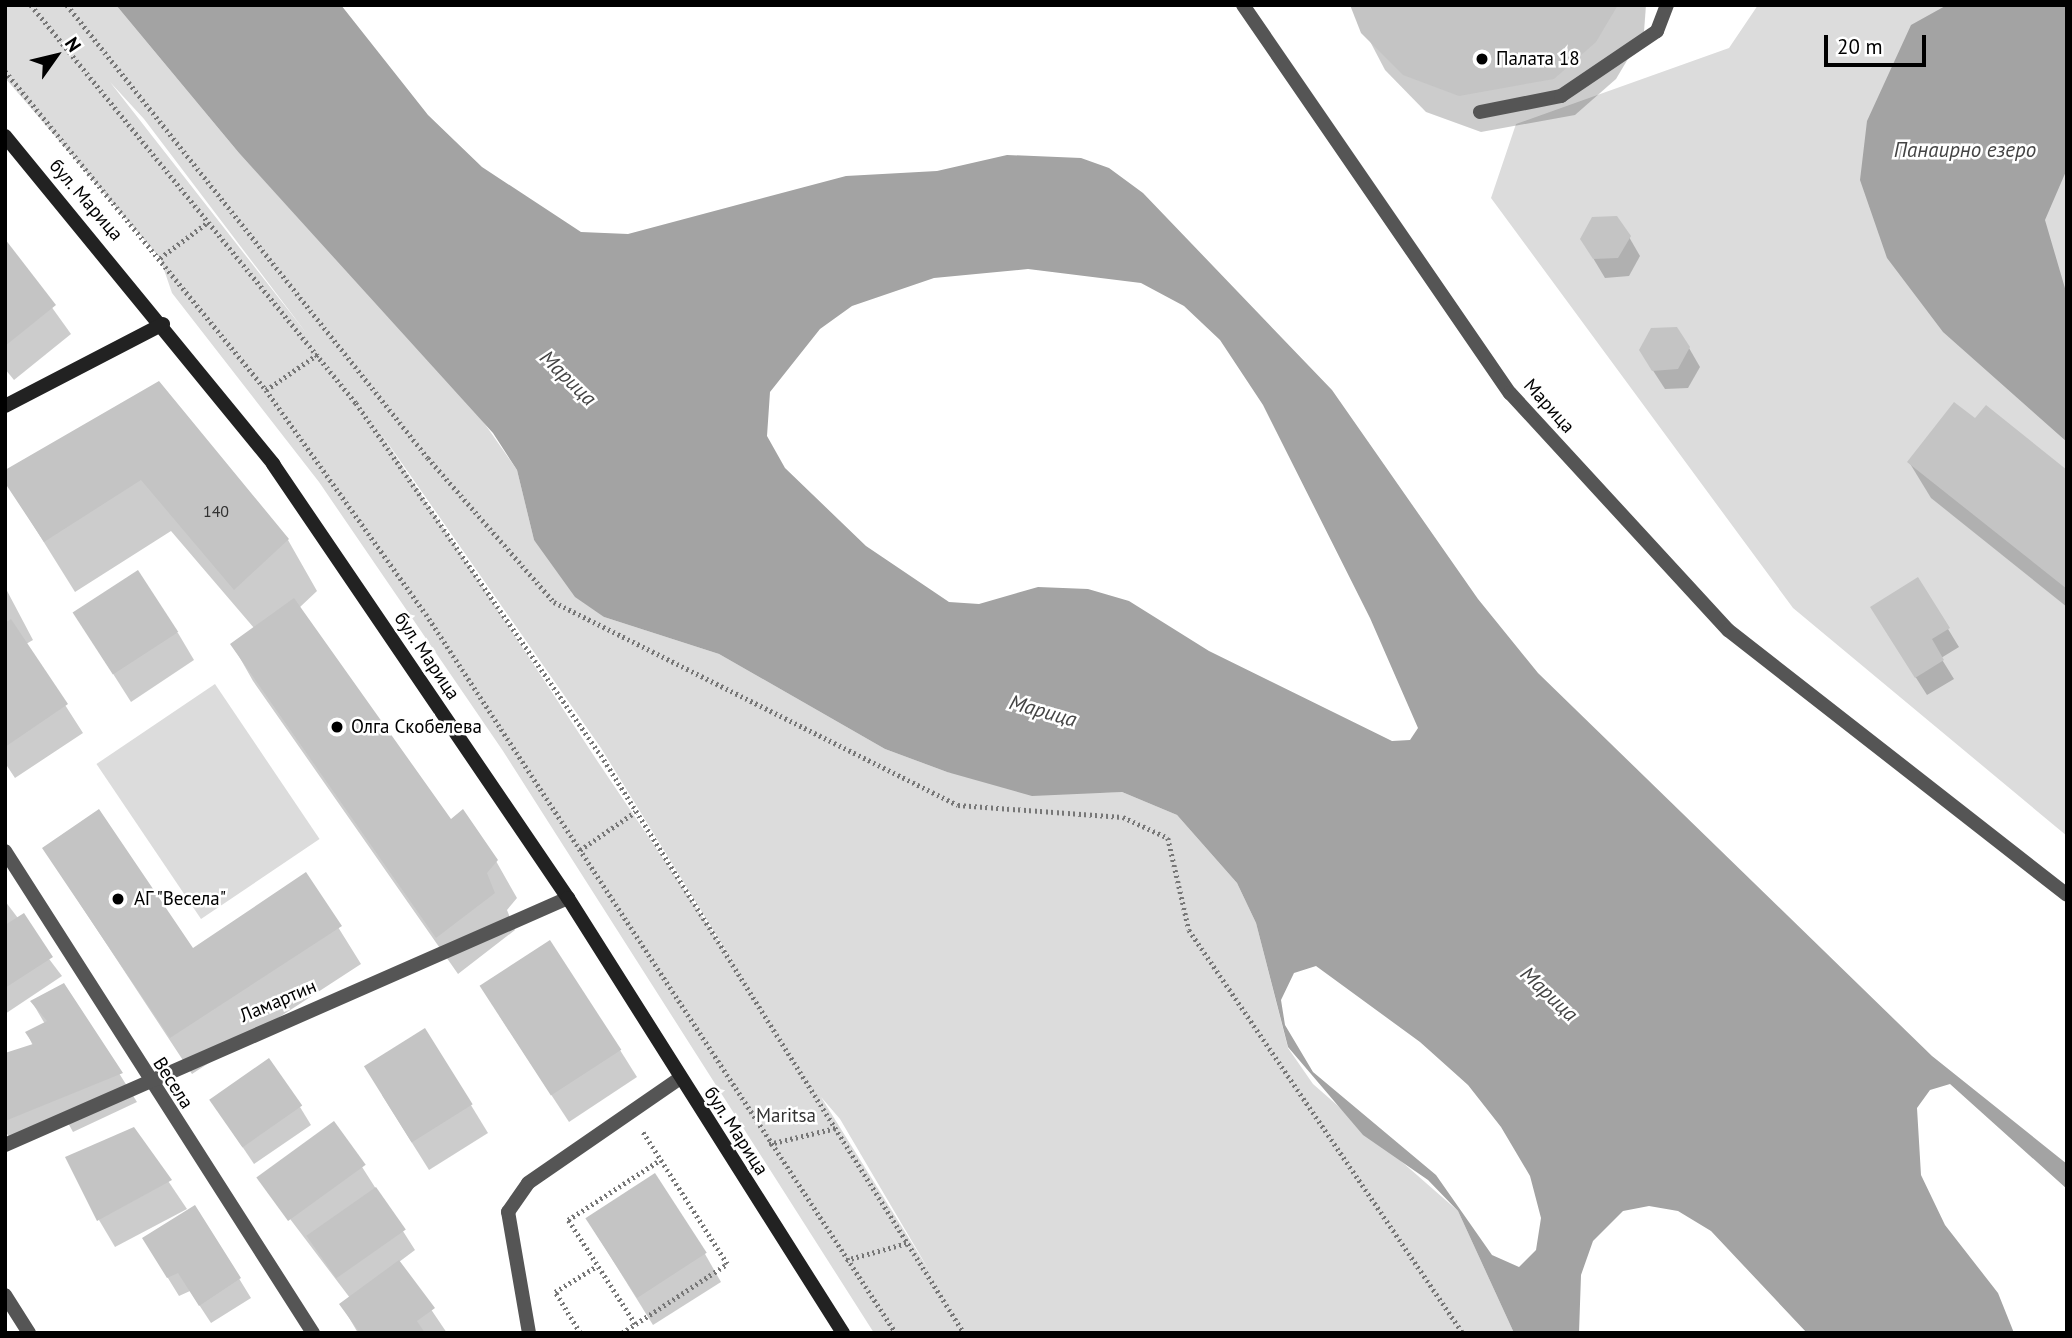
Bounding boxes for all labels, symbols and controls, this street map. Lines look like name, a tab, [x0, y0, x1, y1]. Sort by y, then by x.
north arrow	[21, 21, 91, 91]
scale bar	[1827, 21, 1928, 65]
text: N	[60, 32, 87, 56]
text: 20 m	[1837, 33, 1883, 60]
place label: Палата 18	[1496, 48, 1580, 70]
marker: Палата 18	[1474, 51, 1490, 67]
water label: Панаирно езеро	[1894, 137, 2036, 163]
street label: бул. Марица	[44, 154, 128, 246]
water label: Марица	[534, 345, 602, 411]
street label: Марица	[1519, 374, 1579, 438]
house number: 140	[203, 501, 229, 521]
street label: бул. Марица	[389, 607, 465, 705]
water label: Марица	[1006, 689, 1080, 733]
place label: Олга Скобелева	[351, 716, 482, 738]
marker: Олга Скобелева	[329, 719, 345, 735]
place label: АГ "Весела"	[134, 888, 228, 910]
marker: АГ "Весела"	[108, 889, 128, 909]
water label: Марица	[1515, 961, 1583, 1027]
street label: Ламартин	[236, 975, 320, 1027]
street label: Весела	[148, 1053, 198, 1113]
street label: бул. Марица	[699, 1082, 773, 1180]
park label: Maritsa	[756, 1105, 816, 1127]

